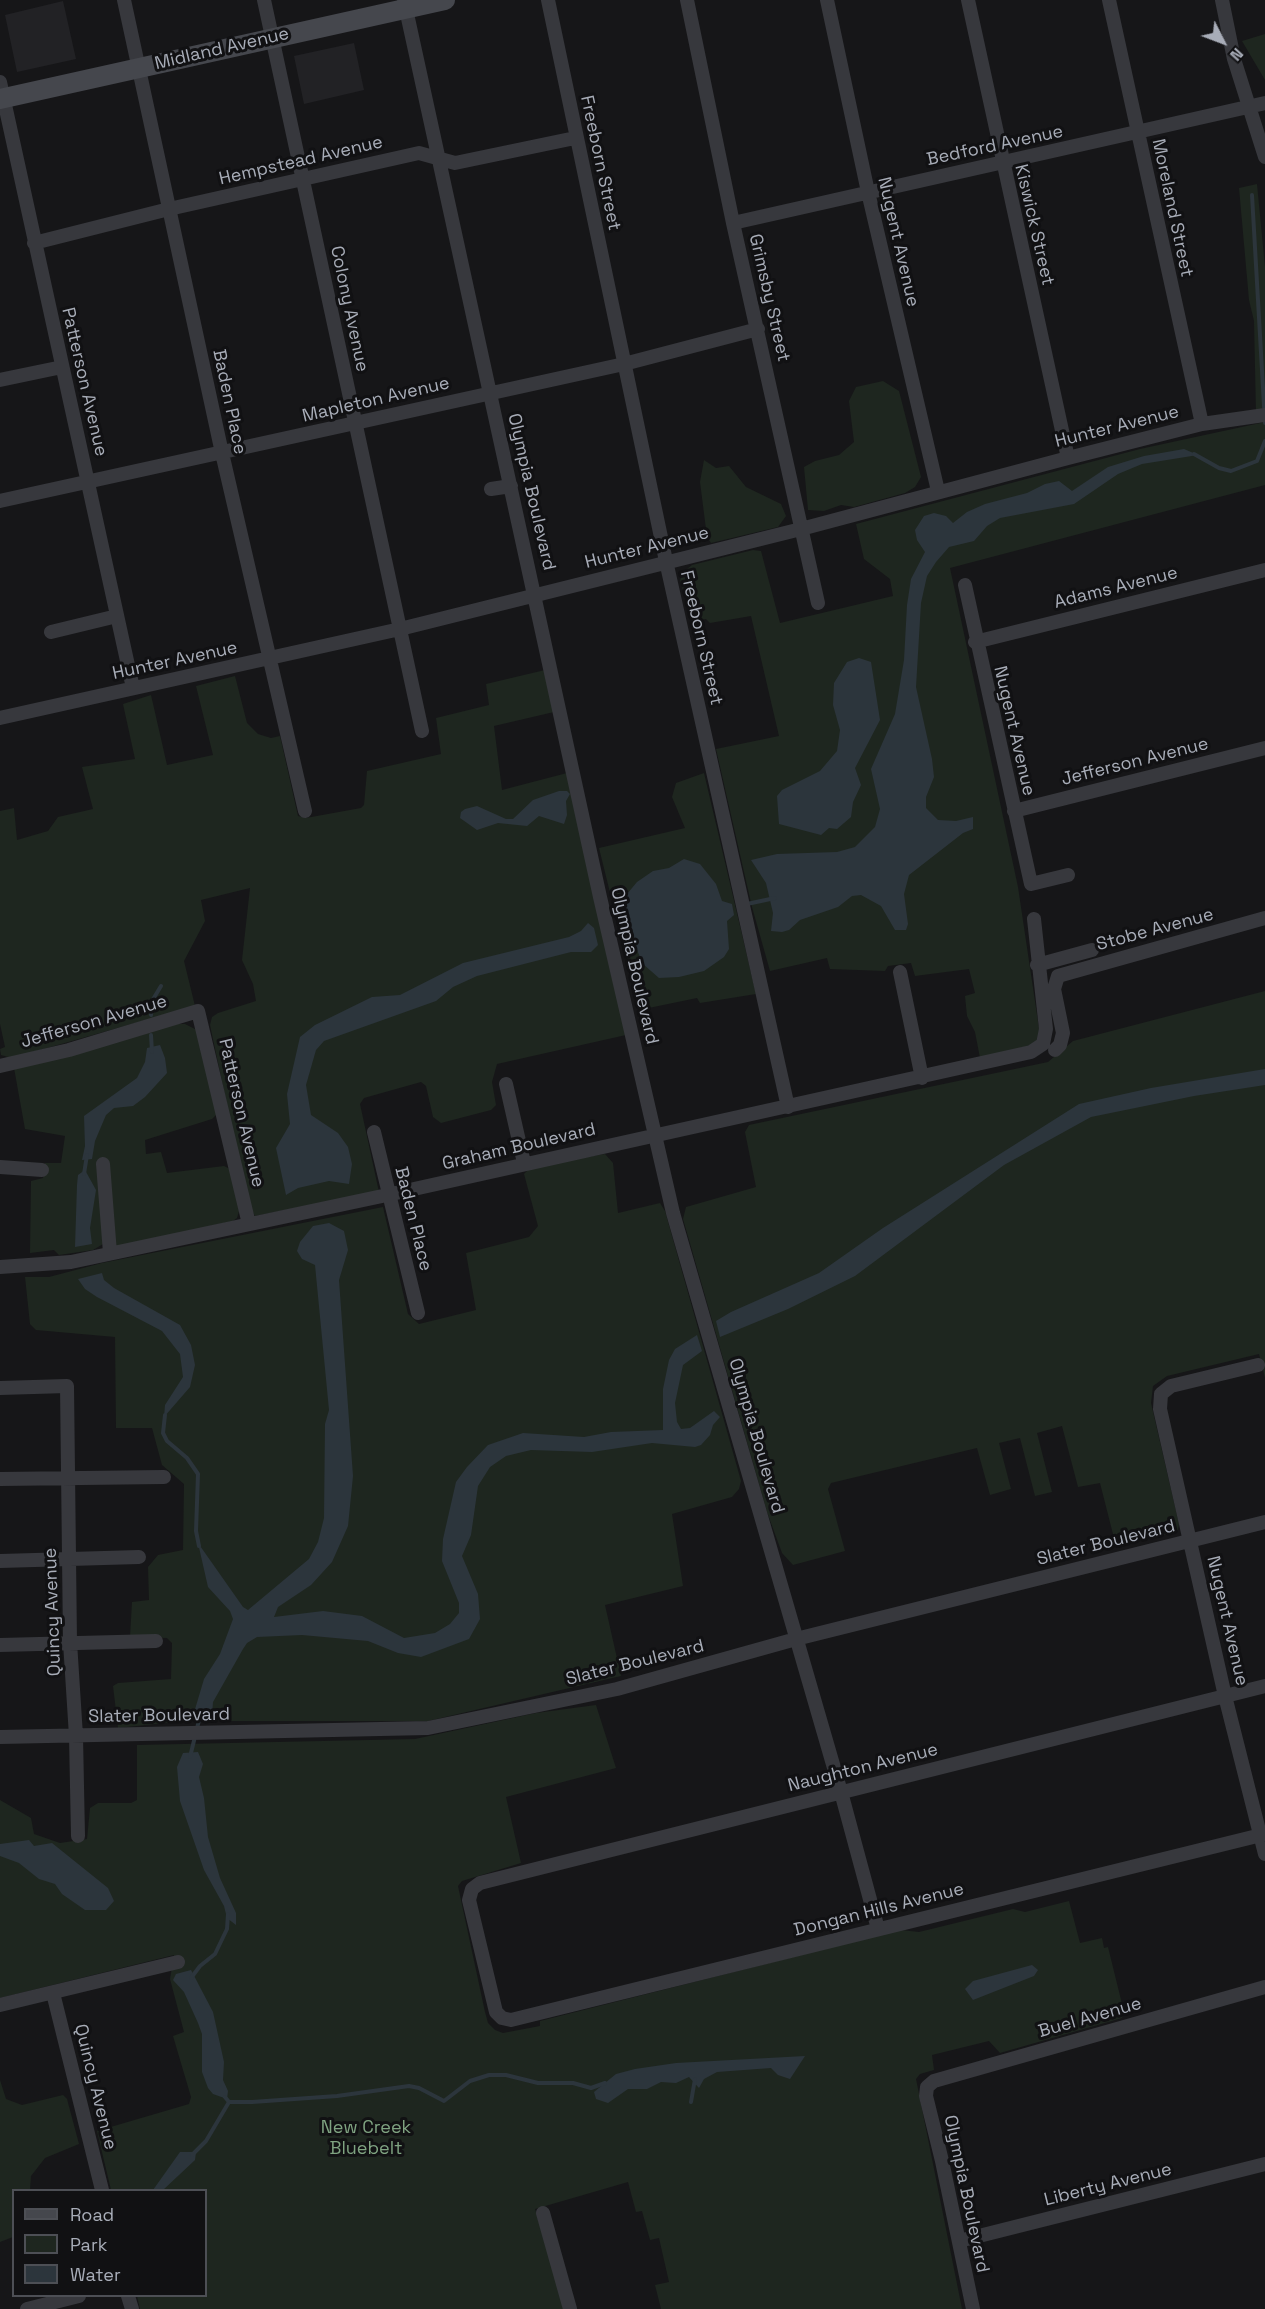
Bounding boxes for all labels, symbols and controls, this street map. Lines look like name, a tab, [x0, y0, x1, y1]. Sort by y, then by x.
north arrow	[1193, 12, 1253, 72]
street label: Midland Avenue	[153, 23, 291, 75]
text: N	[1225, 43, 1248, 65]
street label: Freeborn Street	[575, 93, 625, 233]
street label: Bedford Avenue	[925, 121, 1065, 171]
street label: Hempstead Avenue	[217, 132, 385, 190]
street label: Moreland Street	[1147, 137, 1197, 279]
street label: Kiswick Street	[1010, 162, 1058, 288]
street label: Nugent Avenue	[873, 175, 923, 309]
street label: Grimsby Street	[744, 232, 794, 364]
street label: Colony Avenue	[325, 244, 373, 374]
street label: Patterson Avenue	[56, 305, 112, 459]
street label: Baden Place	[207, 348, 251, 456]
street label: Mapleton Avenue	[300, 373, 452, 427]
street label: Hunter Avenue	[1053, 401, 1181, 453]
street label: Olympia Boulevard	[502, 411, 560, 573]
street label: Hunter Avenue	[583, 522, 711, 574]
street label: Adams Avenue	[1052, 562, 1180, 614]
street label: Freeborn Street	[675, 568, 727, 708]
street label: Hunter Avenue	[111, 637, 239, 685]
street label: Nugent Avenue	[989, 664, 1039, 798]
street label: Jefferson Avenue	[1059, 733, 1211, 791]
street label: Olympia Boulevard	[605, 885, 663, 1047]
street label: Stobe Avenue	[1094, 904, 1216, 956]
street label: Jefferson Avenue	[18, 991, 170, 1053]
street label: Patterson Avenue	[213, 1036, 269, 1190]
street label: Graham Boulevard	[440, 1119, 598, 1175]
street label: Baden Place	[390, 1165, 436, 1273]
street label: Olympia Boulevard	[724, 1356, 788, 1516]
street label: Slater Boulevard	[1035, 1515, 1177, 1571]
street label: Quincy Avenue	[40, 1547, 66, 1677]
street label: Nugent Avenue	[1202, 1554, 1252, 1688]
street label: Slater Boulevard	[564, 1635, 706, 1691]
street label: Slater Boulevard	[88, 1704, 230, 1728]
street label: Naughton Avenue	[786, 1739, 940, 1797]
street label: Dongan Hills Avenue	[792, 1878, 966, 1942]
street label: Buel Avenue	[1036, 1993, 1144, 2043]
street label: Quincy Avenue	[69, 2022, 121, 2152]
street label: Olympia Boulevard	[939, 2113, 993, 2275]
park label: New Creek Bluebelt	[321, 2117, 411, 2160]
street label: Liberty Avenue	[1042, 2159, 1174, 2211]
legend	[12, 2189, 207, 2297]
text: Road	[70, 2203, 114, 2226]
text: Park	[70, 2233, 107, 2256]
text: Water	[70, 2263, 121, 2286]

